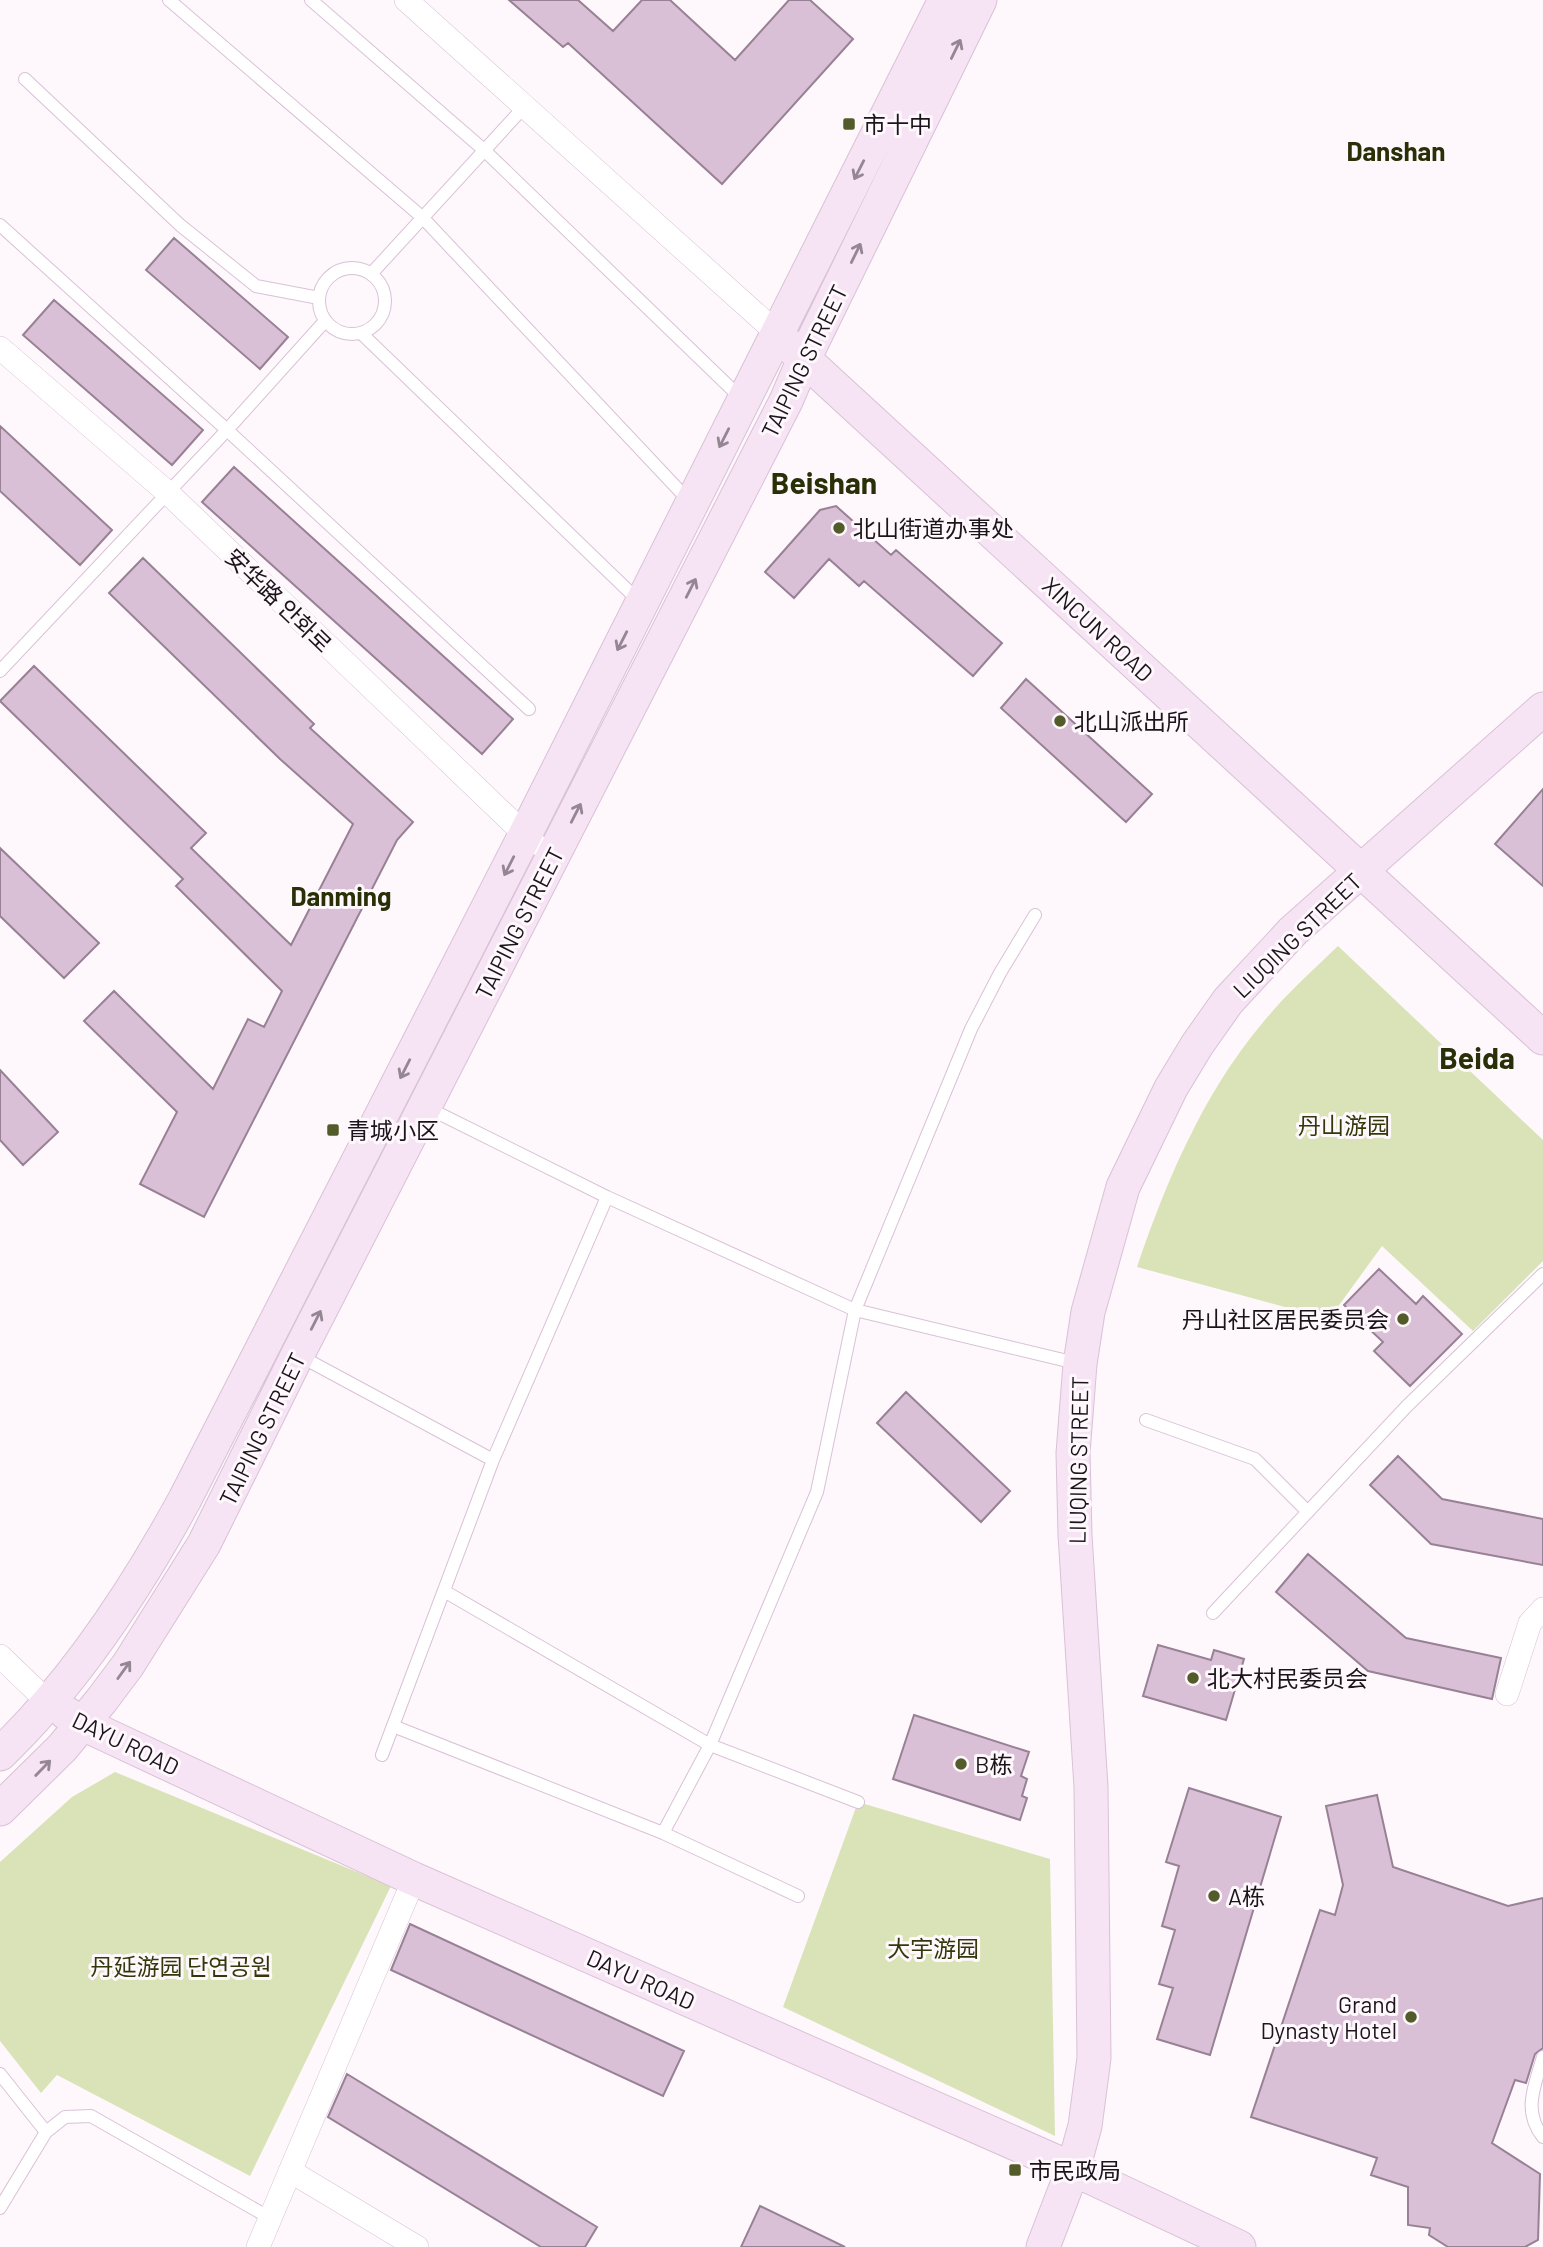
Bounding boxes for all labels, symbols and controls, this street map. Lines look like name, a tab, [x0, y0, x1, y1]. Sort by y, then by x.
one-way arrow	[949, 39, 963, 60]
place label: 市十中	[863, 110, 932, 138]
marker: 市十中	[841, 116, 857, 132]
district label: Danshan	[1346, 135, 1446, 166]
one-way arrow	[852, 159, 866, 180]
one-way arrow	[850, 243, 863, 264]
street label: TAIPING STREET	[755, 280, 853, 442]
one-way arrow	[717, 427, 731, 448]
district label: Beishan	[771, 464, 877, 500]
place label: 北山街道办事处	[853, 514, 1014, 542]
marker: 北山街道办事处	[831, 520, 847, 536]
street label: 安华路 안화로	[220, 542, 338, 658]
street label: XINCUN ROAD	[1037, 571, 1159, 687]
one-way arrow	[685, 578, 698, 599]
one-way arrow	[615, 630, 629, 651]
place label: 北山派出所	[1074, 707, 1189, 735]
marker: 北山派出所	[1052, 713, 1068, 729]
one-way arrow	[570, 803, 584, 824]
street label: TAIPING STREET	[469, 842, 569, 1004]
one-way arrow	[501, 856, 515, 876]
street label: LIUQING STREET	[1227, 867, 1367, 1003]
district label: Danming	[291, 880, 391, 911]
district label: Beida	[1439, 1039, 1515, 1075]
one-way arrow	[398, 1058, 411, 1079]
park label: 丹山游园	[1298, 1111, 1390, 1139]
place label: 青城小区	[347, 1116, 439, 1144]
marker: 青城小区	[325, 1122, 341, 1138]
place label: 丹山社区居民委员会	[1182, 1305, 1389, 1333]
one-way arrow	[309, 1310, 323, 1331]
marker: 丹山社区居民委员会	[1395, 1311, 1411, 1327]
street label: TAIPING STREET	[213, 1348, 311, 1510]
street label: LIUQING STREET	[1063, 1376, 1093, 1544]
one-way arrow	[117, 1661, 131, 1680]
place label: 北大村民委员会	[1207, 1664, 1368, 1692]
marker: 北大村民委员会	[1185, 1670, 1201, 1686]
street label: DAYU ROAD	[68, 1705, 184, 1781]
place label: B栋	[975, 1750, 1012, 1778]
marker: B栋	[953, 1756, 969, 1772]
one-way arrow	[35, 1760, 52, 1777]
place label: A栋	[1228, 1882, 1265, 1910]
marker: A栋	[1206, 1888, 1222, 1904]
park label: 大宇游园	[887, 1934, 979, 1962]
street label: DAYU ROAD	[583, 1943, 699, 2015]
park label: 丹延游园 단연공원	[90, 1952, 272, 1980]
place label: Grand Dynasty Hotel	[1261, 1990, 1397, 2044]
marker: Grand Dynasty Hotel	[1403, 2009, 1419, 2025]
place label: 市民政局	[1029, 2156, 1121, 2184]
marker: 市民政局	[1007, 2162, 1023, 2178]

